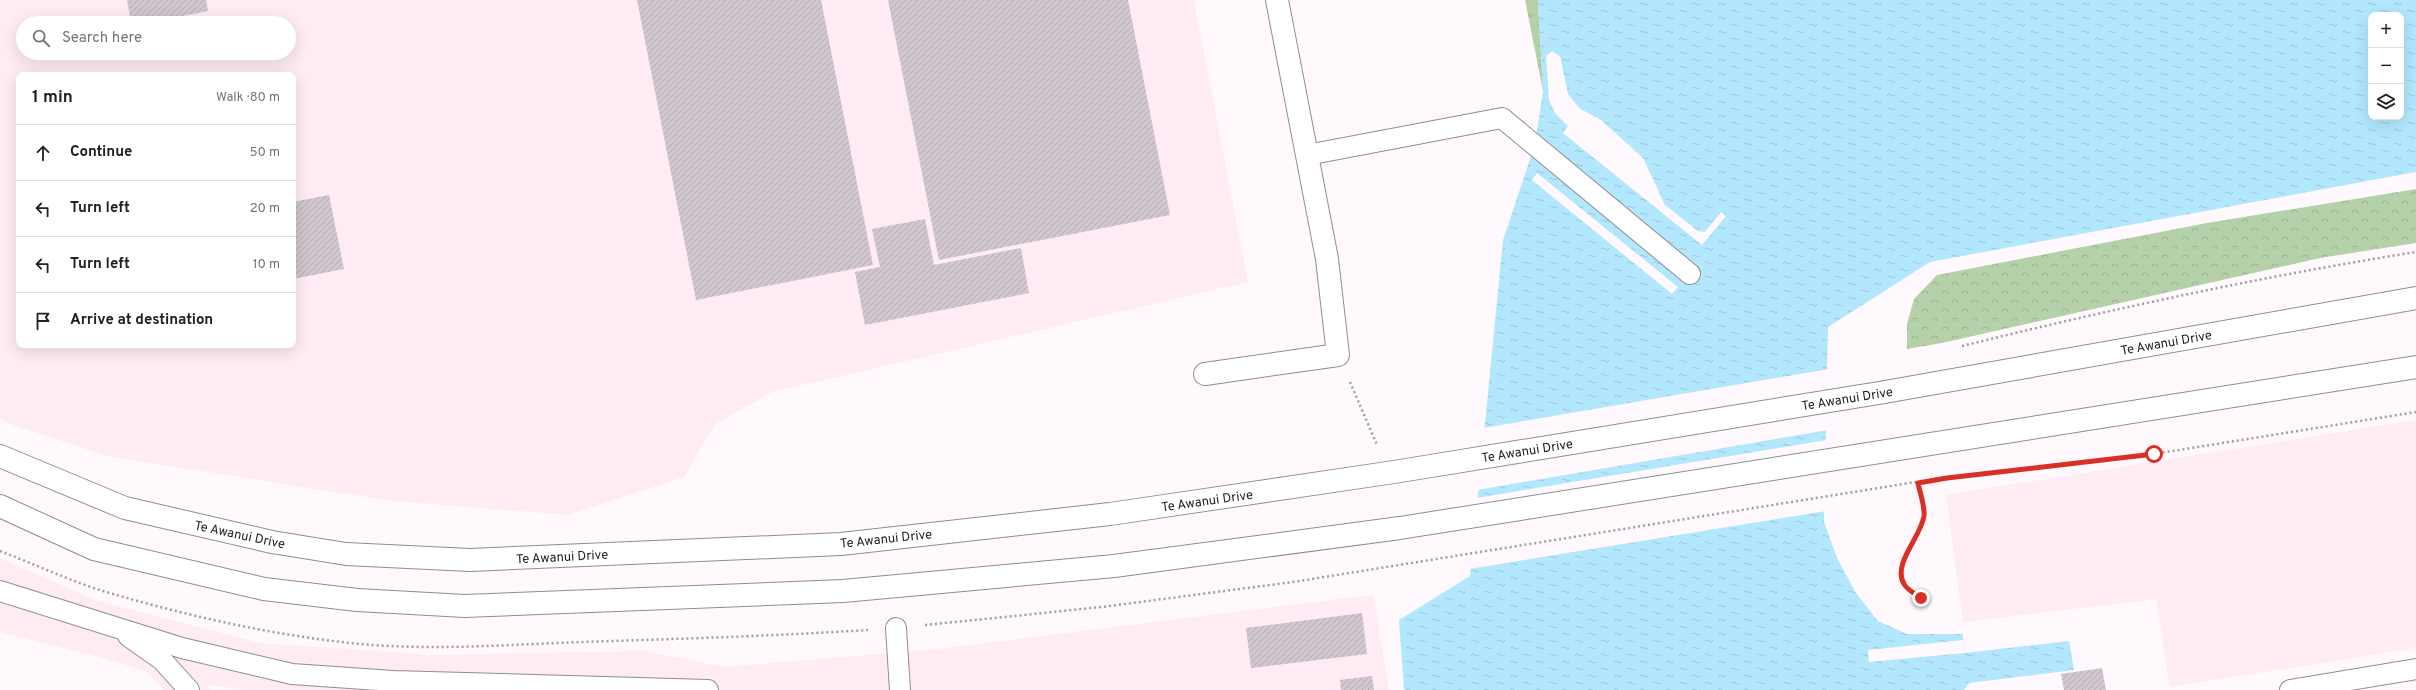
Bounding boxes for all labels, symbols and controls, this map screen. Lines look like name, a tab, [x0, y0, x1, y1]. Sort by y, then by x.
map controls	[2368, 12, 2404, 120]
button: +	[2368, 12, 2404, 48]
search box	[16, 16, 296, 60]
icon: search	[30, 27, 52, 49]
text: Search here	[62, 29, 142, 48]
button: −	[2368, 48, 2404, 84]
button: layers	[2368, 84, 2404, 120]
text: 1 min	[32, 87, 73, 109]
text: Walk · 80 m	[216, 90, 280, 106]
icon: ahead	[32, 142, 54, 164]
text: Continue	[70, 143, 132, 162]
text: 50 m	[250, 145, 280, 161]
icon: left	[32, 198, 54, 220]
text: Turn left	[70, 199, 130, 218]
text: 20 m	[250, 201, 280, 217]
icon: left	[32, 254, 54, 276]
text: Turn left	[70, 255, 130, 274]
text: 10 m	[253, 257, 280, 273]
icon: arrive	[32, 310, 54, 332]
text: Arrive at destination	[70, 311, 213, 330]
street label: Te Awanui Drive	[2119, 328, 2213, 360]
street label: Te Awanui Drive	[1800, 385, 1894, 415]
street label: Te Awanui Drive	[1480, 437, 1574, 467]
route start	[2145, 445, 2163, 463]
street label: Te Awanui Drive	[1160, 488, 1254, 516]
street label: Te Awanui Drive	[193, 519, 286, 553]
street label: Te Awanui Drive	[839, 527, 933, 553]
street label: Te Awanui Drive	[516, 548, 609, 568]
route end	[1912, 589, 1930, 607]

